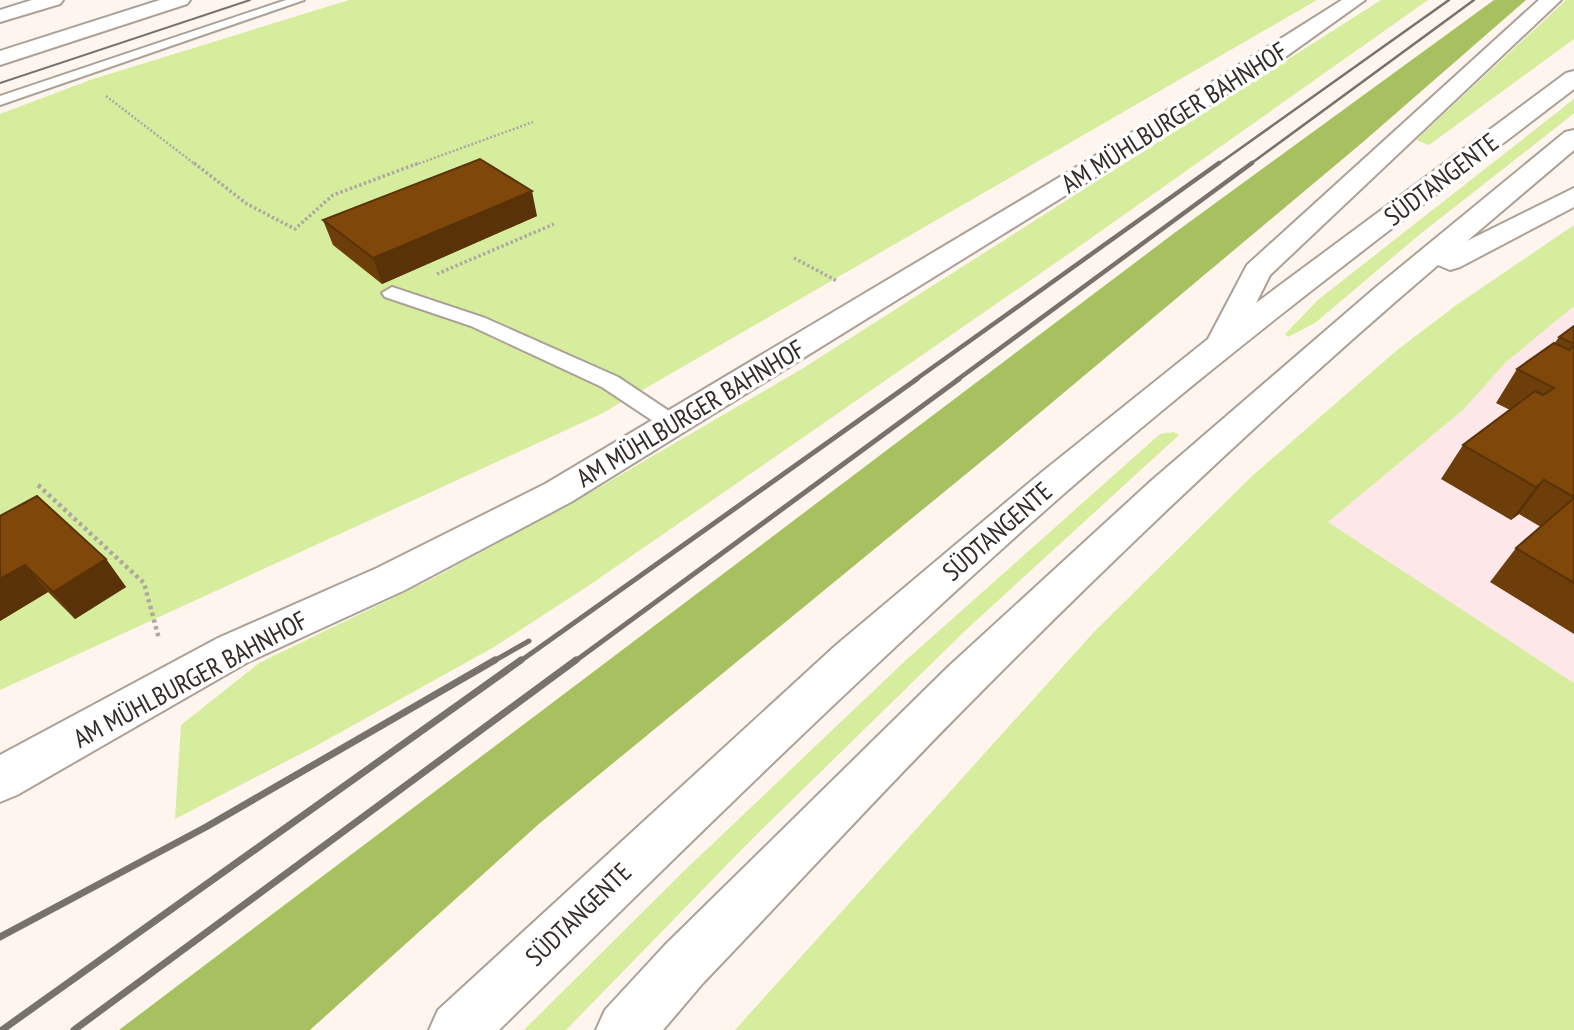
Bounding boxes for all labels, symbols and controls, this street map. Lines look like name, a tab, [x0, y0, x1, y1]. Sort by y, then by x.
street label: AM MÜHLBURGER BAHNHOF	[1055, 34, 1293, 200]
street label: SÜDTANGENTE	[1377, 125, 1505, 233]
street label: AM MÜHLBURGER BAHNHOF	[570, 332, 810, 494]
street label: SÜDTANGENTE	[935, 474, 1059, 588]
street label: AM MÜHLBURGER BAHNHOF	[67, 603, 313, 755]
street label: SÜDTANGENTE	[518, 855, 638, 973]

